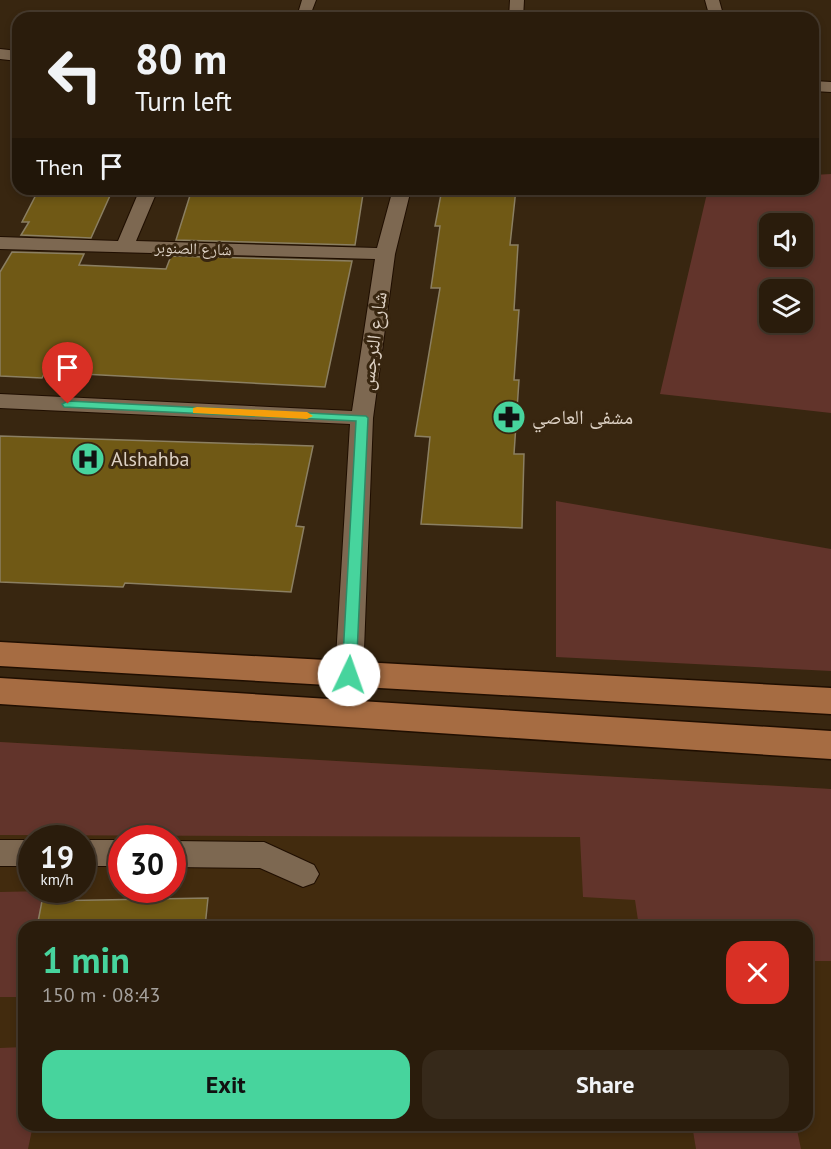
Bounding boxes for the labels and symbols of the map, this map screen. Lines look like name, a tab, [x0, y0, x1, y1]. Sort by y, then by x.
street label: شارع الصنوبر	[153, 237, 232, 260]
street label: شارع النرجس	[353, 290, 393, 392]
pin	[42, 342, 93, 404]
pharmacy icon: مشفى العاصي	[491, 399, 527, 435]
place label: مشفى العاصي	[532, 404, 633, 433]
hospital icon: Alshahba	[70, 441, 106, 477]
place label: Alshahba	[111, 446, 189, 472]
position arrow	[317, 643, 381, 707]
speed limit sign: 30	[108, 825, 186, 903]

